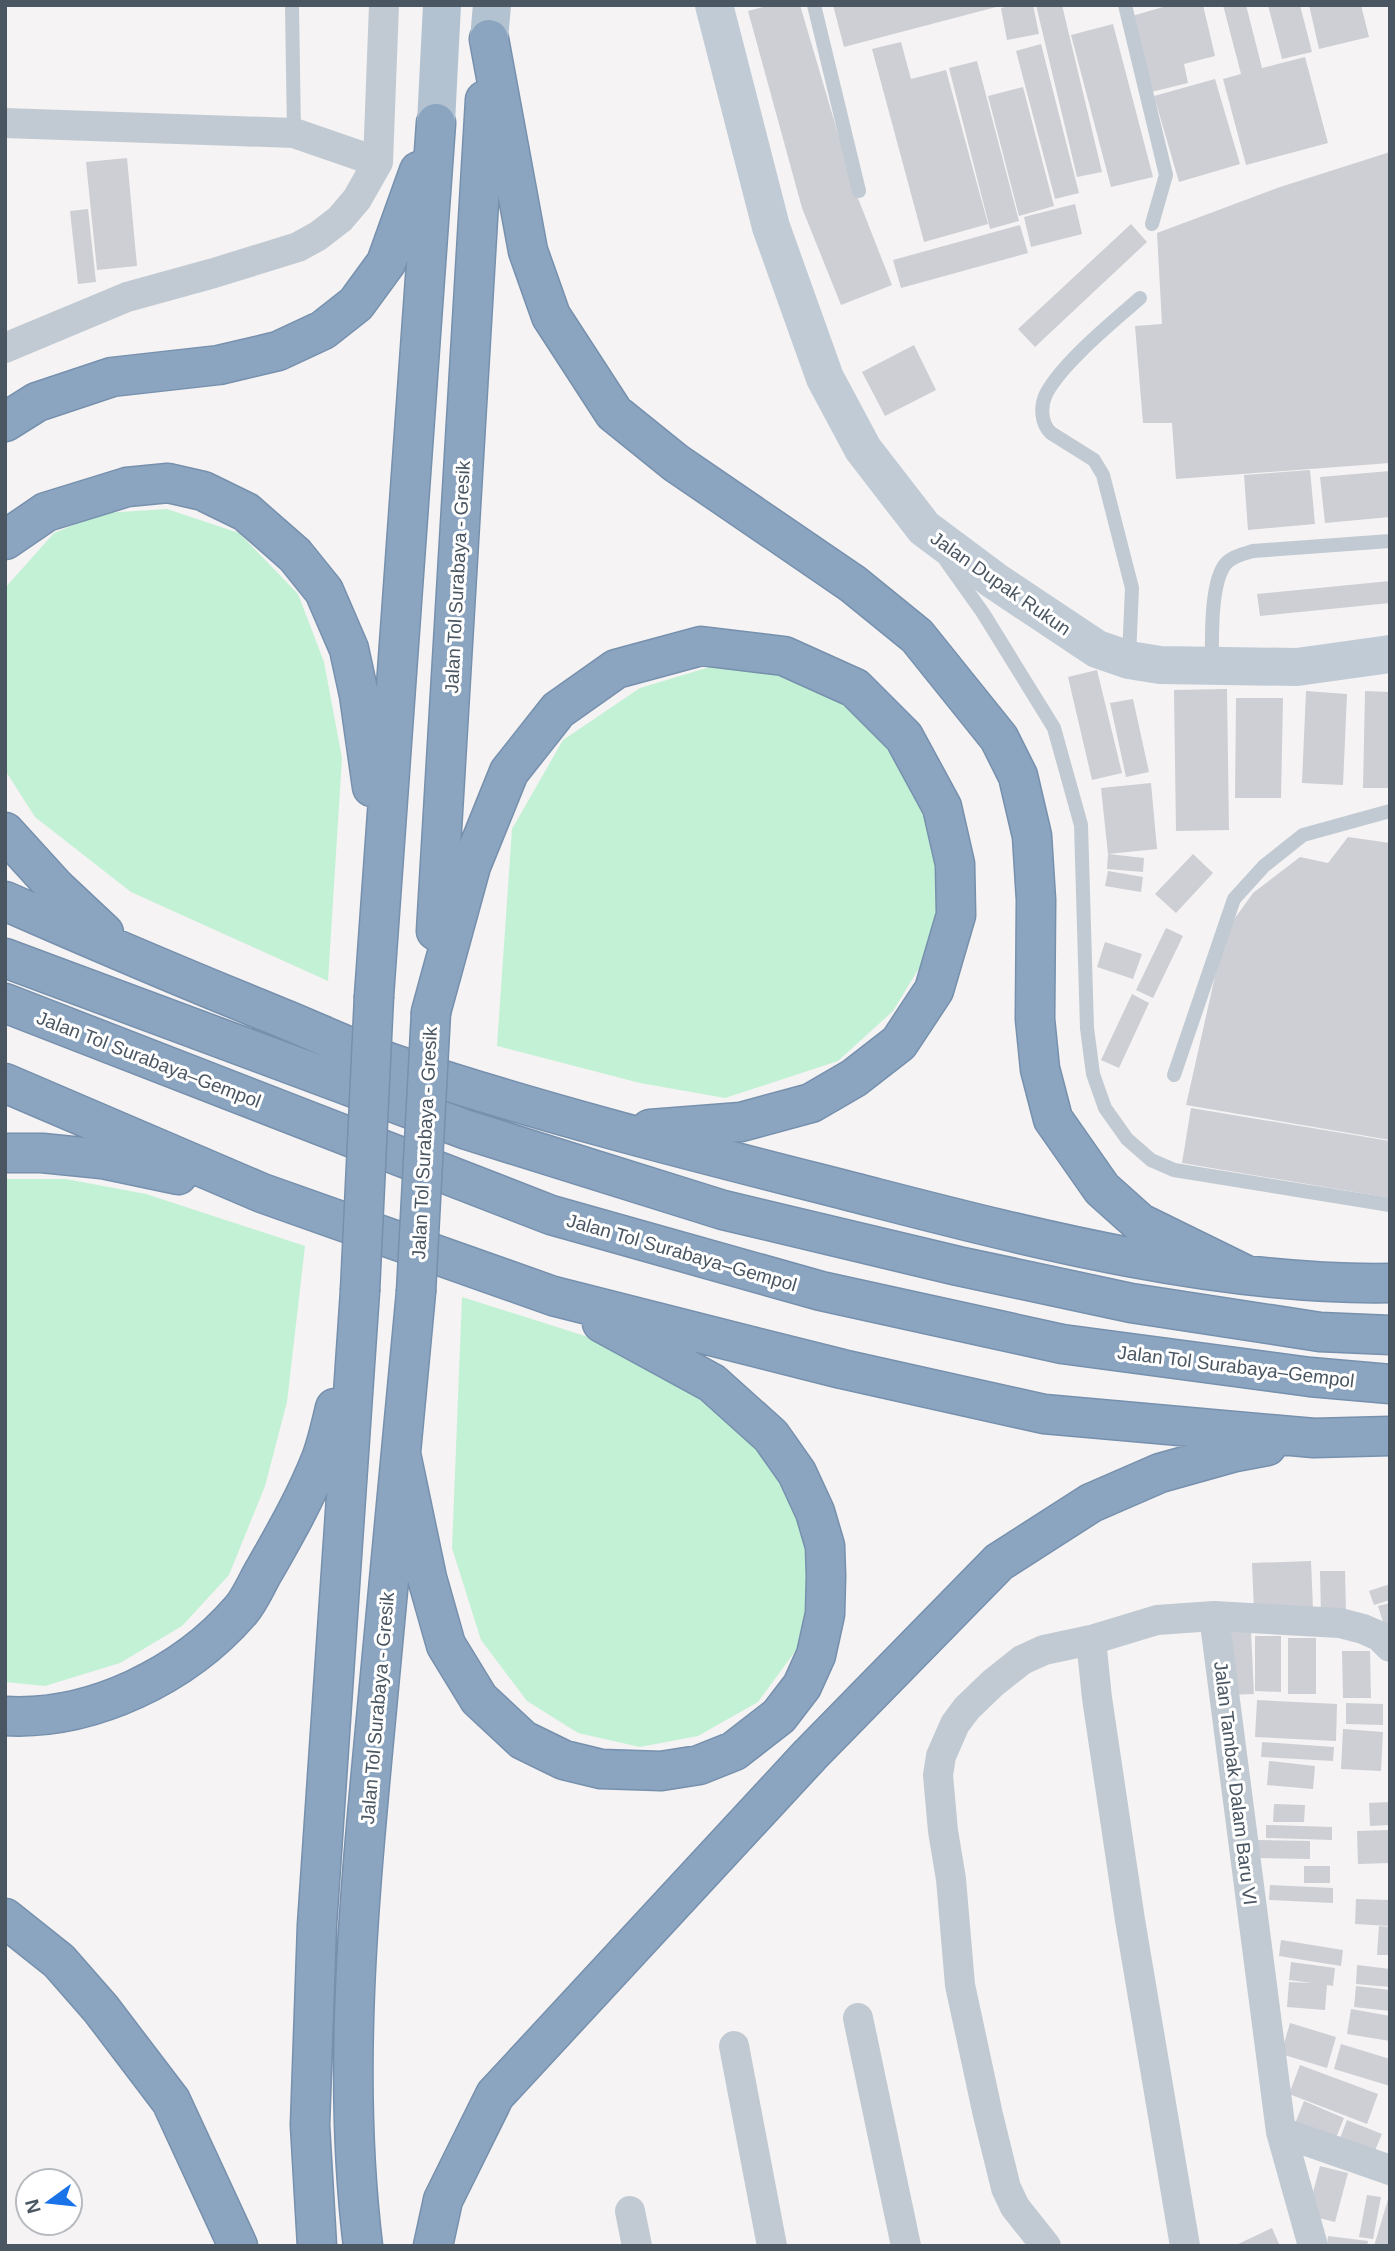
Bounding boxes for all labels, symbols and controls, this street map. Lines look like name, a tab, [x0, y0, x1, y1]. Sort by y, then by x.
street label: Jalan Tol Surabaya - Gresik	[441, 460, 474, 694]
street label: Jalan Dupak Rukun	[927, 527, 1075, 640]
street label: Jalan Tol Surabaya–Gempol	[34, 1007, 264, 1112]
street label: Jalan Tol Surabaya - Gresik	[408, 1026, 441, 1260]
street label: Jalan Tol Surabaya–Gempol	[564, 1210, 799, 1295]
street label: Jalan Tol Surabaya–Gempol	[1116, 1342, 1356, 1391]
street label: Jalan Tol Surabaya - Gresik	[357, 1591, 398, 1825]
street label: Jalan Tambak Dalam Baru VI	[1210, 1660, 1261, 1906]
north arrow	[14, 2167, 84, 2237]
text: N	[21, 2197, 45, 2216]

